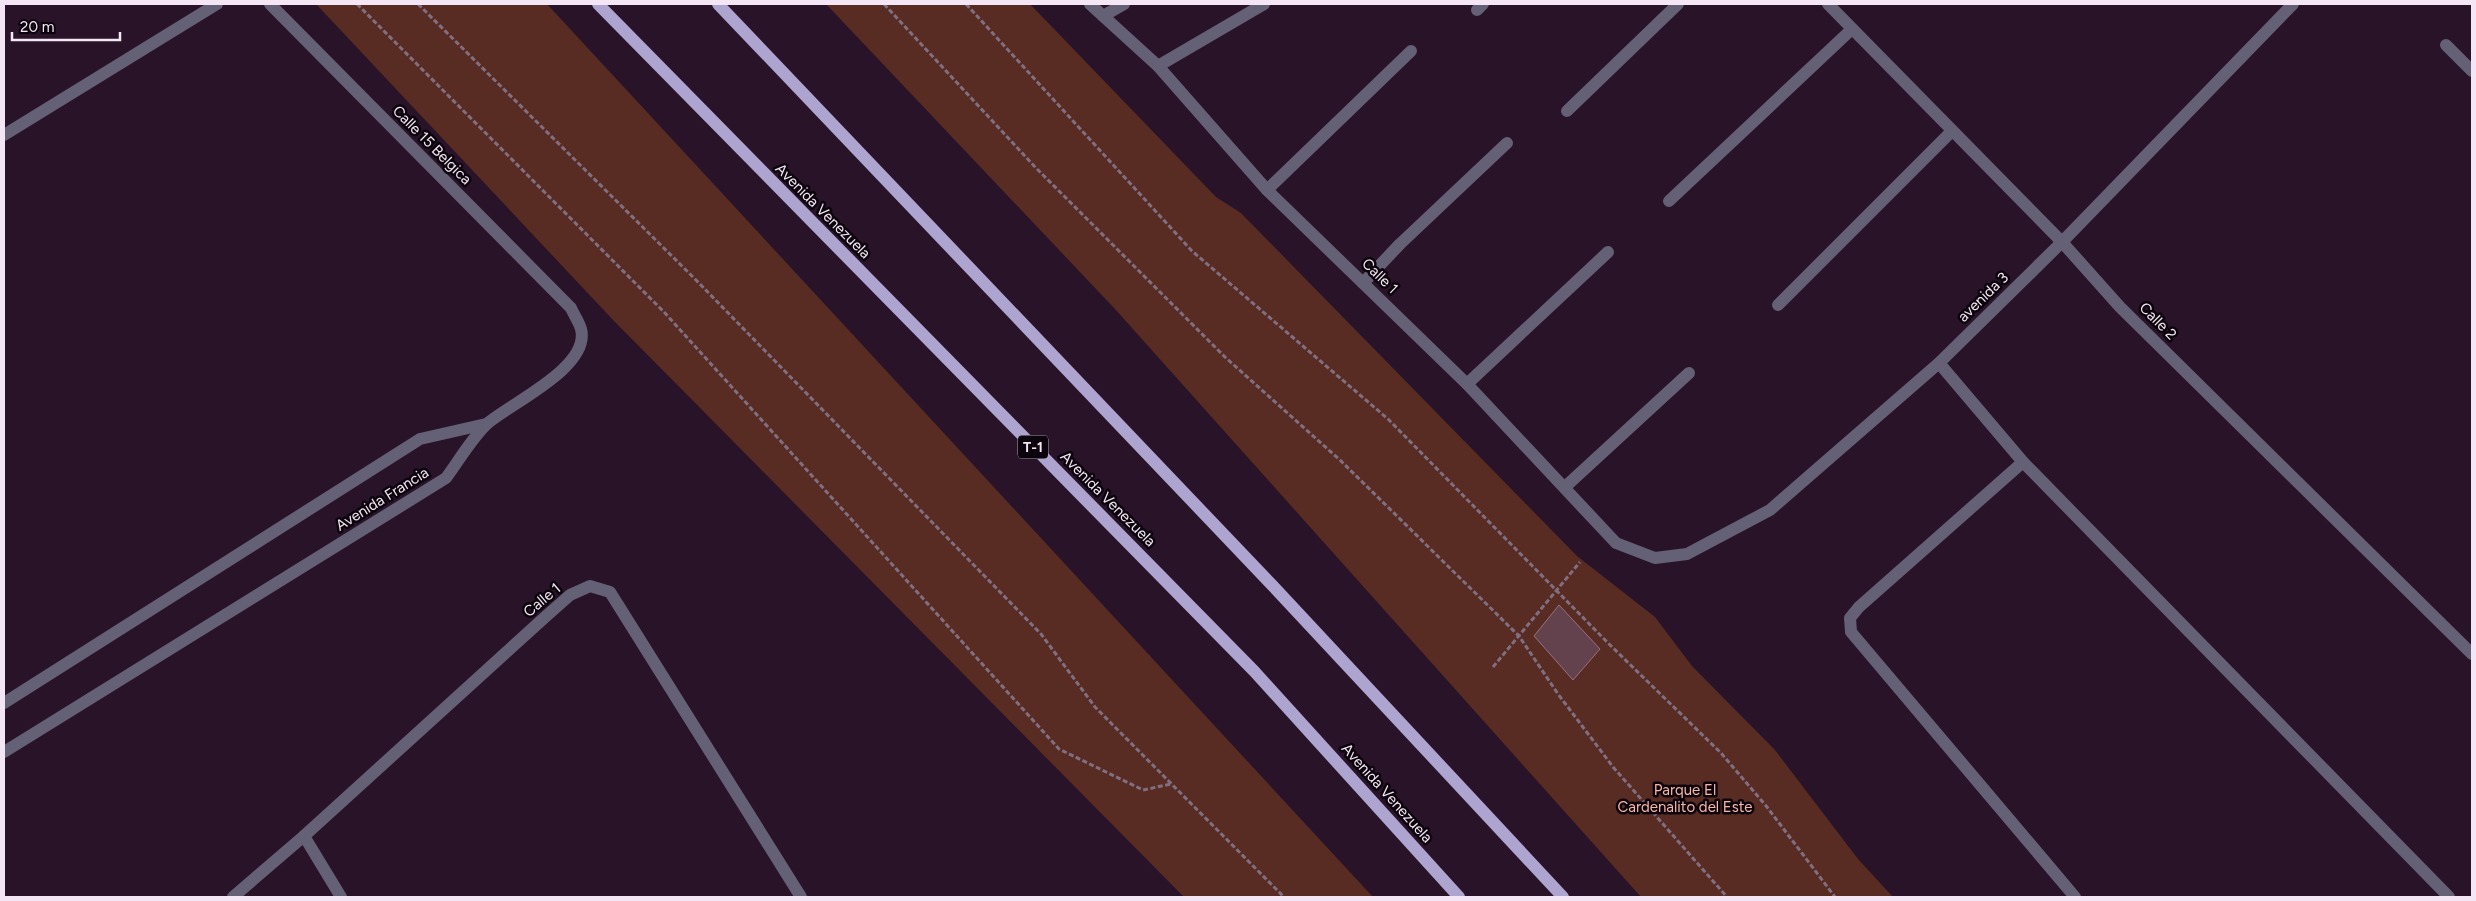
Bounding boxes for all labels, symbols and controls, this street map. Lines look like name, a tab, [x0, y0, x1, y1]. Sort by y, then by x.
scale bar	[12, 10, 120, 42]
text: 20 m	[20, 18, 54, 36]
street label: Calle 15 Belgica	[389, 102, 475, 188]
street label: Avenida Venezuela	[772, 160, 874, 262]
street label: Calle 1	[1358, 255, 1402, 297]
street label: avenida 3	[1954, 268, 2012, 326]
street label: Calle 2	[2136, 299, 2180, 343]
road number: T-1	[1018, 436, 1048, 458]
street label: Avenida Venezuela	[1057, 448, 1159, 550]
street label: Avenida Francia	[332, 463, 432, 535]
street label: Calle 1	[520, 579, 564, 621]
street label: Avenida Venezuela	[1338, 740, 1436, 846]
park label: Parque El Cardenalito del Este	[1617, 781, 1753, 816]

